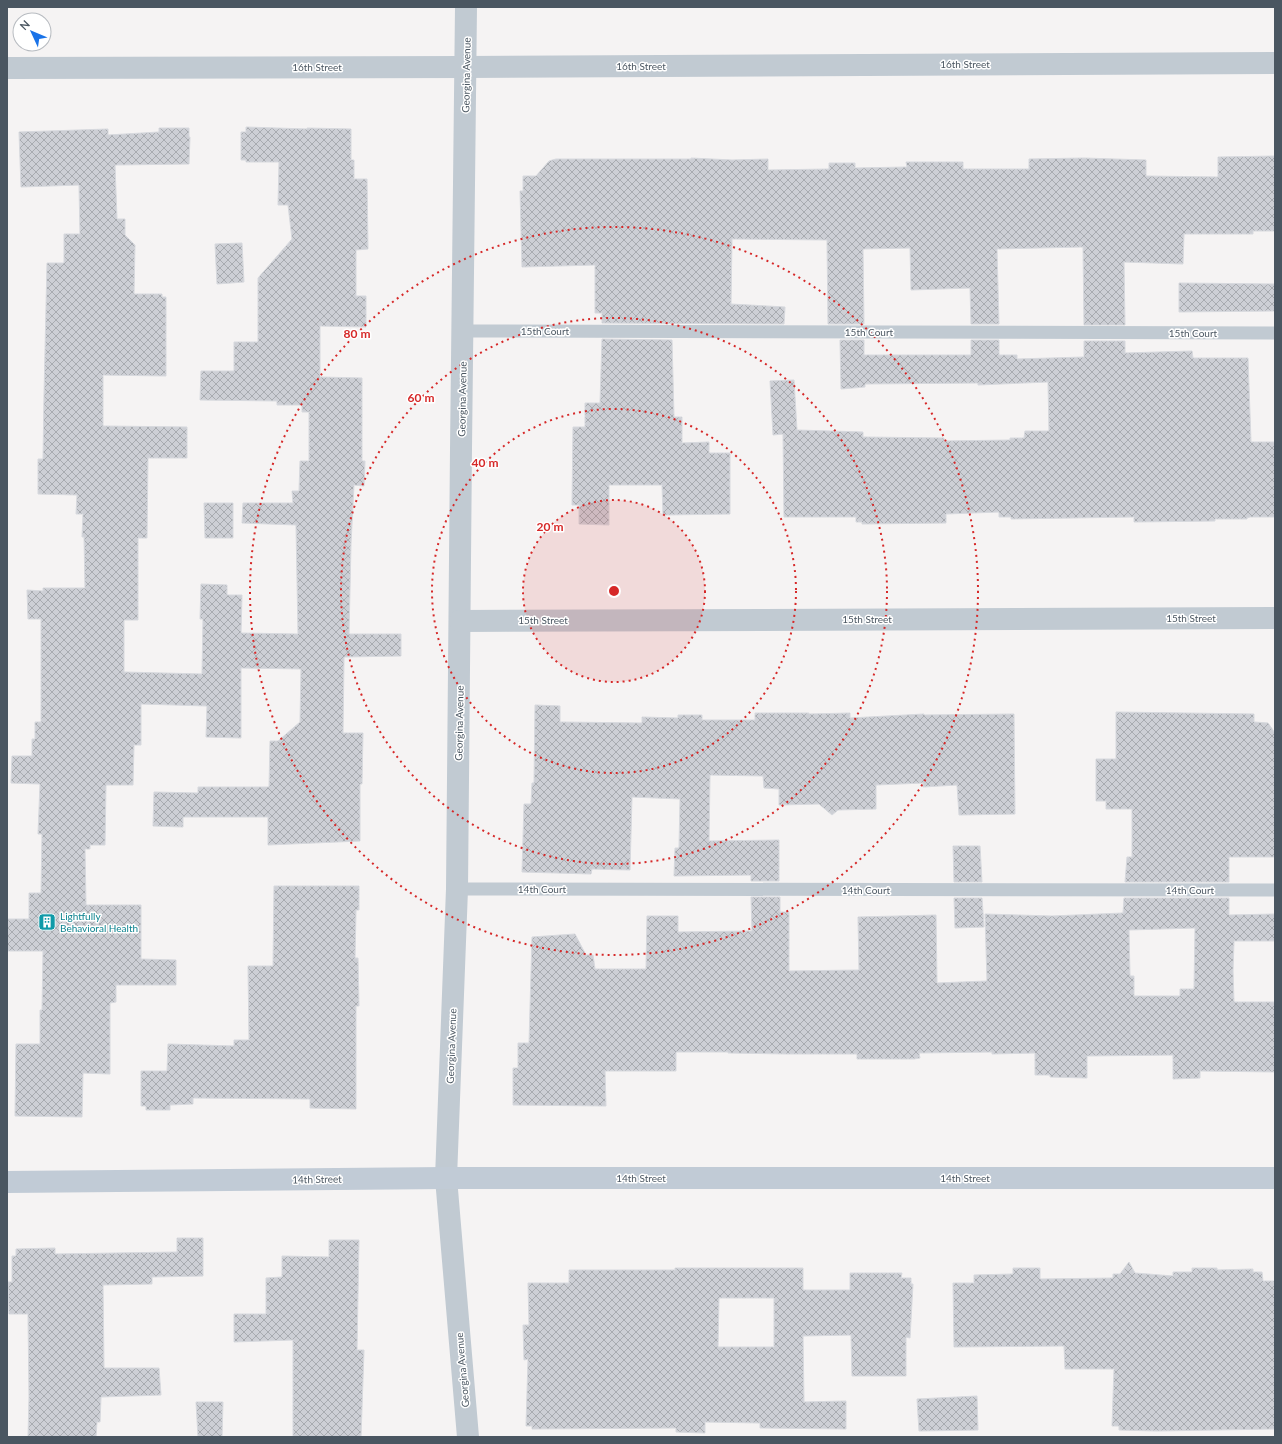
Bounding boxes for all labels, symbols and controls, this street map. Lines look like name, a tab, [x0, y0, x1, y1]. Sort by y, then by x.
north arrow	[12, 12, 52, 52]
text: N	[17, 17, 32, 32]
street label: Georgina Avenue	[459, 37, 473, 113]
street label: 16th Street	[940, 58, 990, 70]
street label: 16th Street	[616, 60, 666, 72]
street label: 16th Street	[292, 61, 342, 73]
street label: 15th Court	[521, 325, 570, 337]
text: 80 m	[344, 326, 370, 341]
street label: 15th Court	[845, 326, 894, 338]
street label: 15th Court	[1169, 327, 1218, 339]
street label: Georgina Avenue	[455, 361, 469, 437]
text: 60 m	[408, 390, 434, 405]
text: 40 m	[472, 455, 498, 470]
text: 20 m	[537, 519, 563, 534]
centre of rings	[607, 584, 621, 598]
street label: 15th Street	[1166, 612, 1216, 624]
street label: 15th Street	[842, 613, 892, 625]
street label: 15th Street	[518, 614, 568, 626]
street label: Georgina Avenue	[452, 685, 466, 761]
street label: 14th Court	[518, 883, 567, 895]
street label: 14th Court	[842, 884, 891, 896]
street label: 14th Court	[1166, 884, 1215, 896]
place label: Lightfully Behavioral Health	[60, 910, 138, 934]
building icon: Lightfully Behavioral Health	[37, 912, 57, 932]
street label: Georgina Avenue	[444, 1008, 458, 1084]
street label: 14th Street	[616, 1172, 666, 1184]
street label: 14th Street	[940, 1172, 990, 1184]
street label: 14th Street	[292, 1173, 342, 1185]
street label: Georgina Avenue	[453, 1332, 471, 1408]

